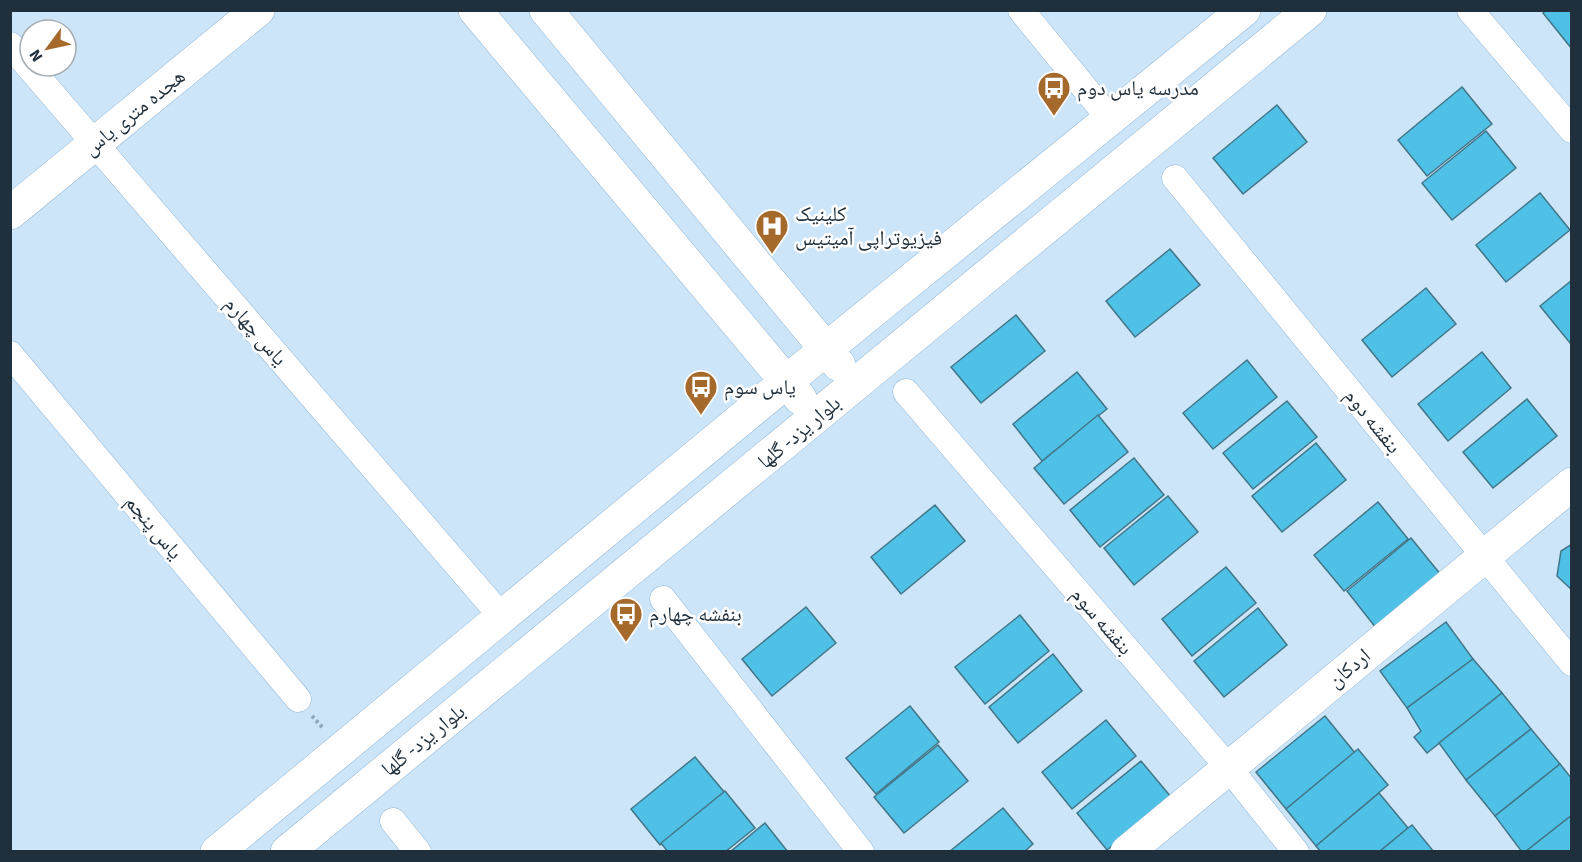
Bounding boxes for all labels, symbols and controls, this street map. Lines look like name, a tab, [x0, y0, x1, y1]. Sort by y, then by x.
north arrow	[18, 18, 78, 78]
text: N	[24, 45, 48, 66]
street label: هجده متری یاس	[76, 61, 192, 163]
bus stop icon: مدرسه یاس دوم	[1036, 70, 1072, 117]
place label: مدرسه یاس دوم	[1077, 73, 1199, 103]
place label: کلینیک فیزیوتراپی آمیتیس	[795, 199, 942, 253]
hospital icon: کلینیک فیزیوتراپی آمیتیس	[754, 208, 790, 255]
street label: یاس چهارم	[217, 290, 295, 372]
bus stop icon: یاس سوم	[683, 369, 719, 416]
place label: یاس سوم	[724, 372, 796, 402]
street label: بنفشه دوم	[1337, 382, 1409, 460]
street label: بلوار یزد- گلها	[751, 388, 847, 476]
street label: یاس پنجم	[118, 488, 190, 566]
street label: بنفشه سوم	[1064, 580, 1140, 662]
bus stop icon: بنفشه چهارم	[608, 596, 644, 643]
place label: بنفشه چهارم	[649, 599, 742, 629]
street label: اردکان	[1321, 641, 1377, 695]
street label: بلوار یزد- گلها	[375, 697, 471, 783]

